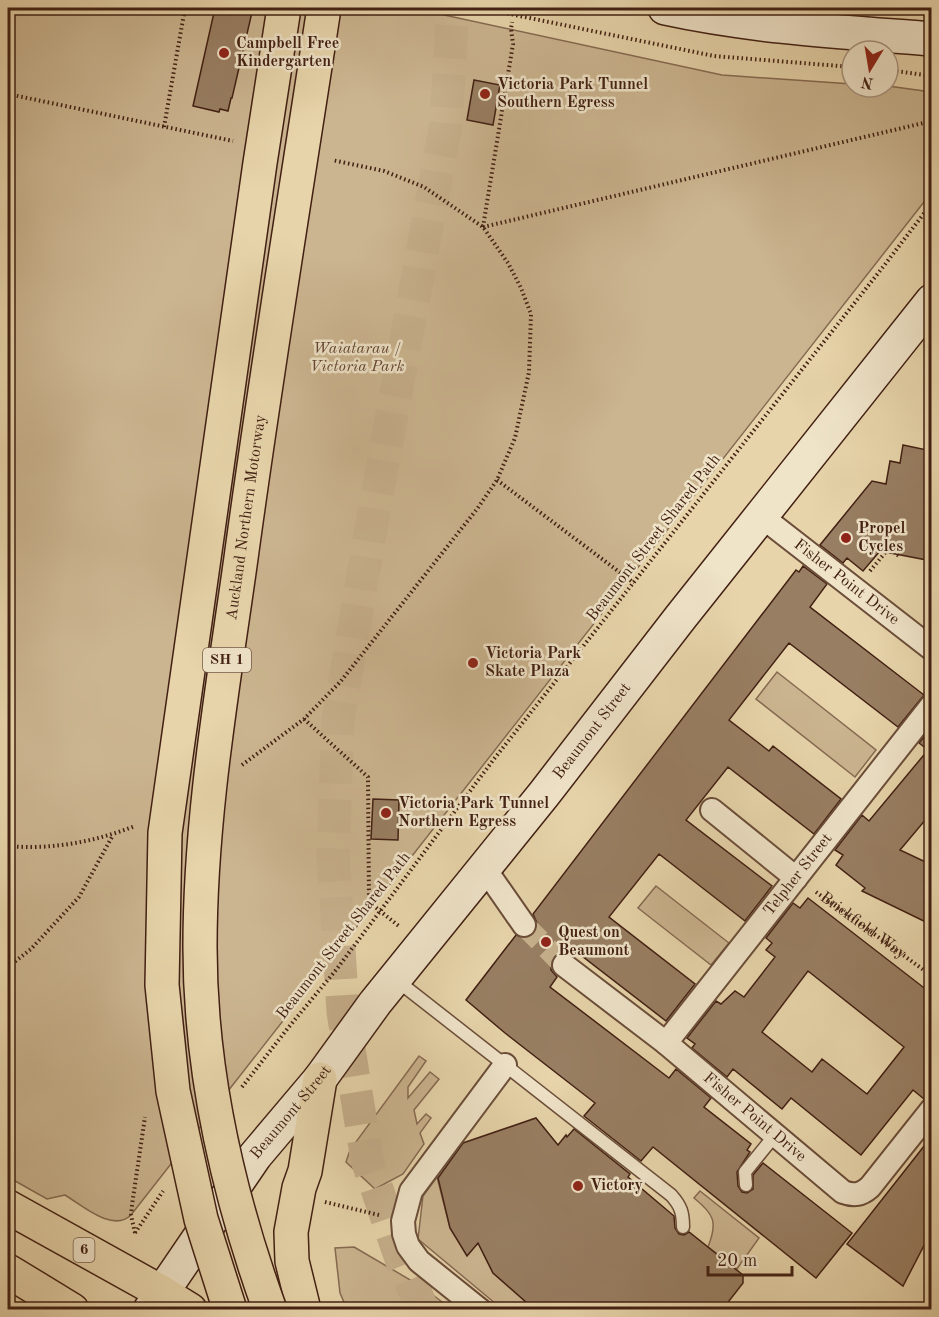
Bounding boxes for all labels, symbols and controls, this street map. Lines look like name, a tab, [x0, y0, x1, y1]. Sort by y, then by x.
place label: Campbell Free Kindergarten	[236, 36, 339, 70]
north arrow	[840, 39, 900, 99]
marker: Campbell Free Kindergarten	[217, 46, 231, 60]
text: N	[859, 73, 875, 91]
place label: Victoria Park Tunnel Southern Egress	[497, 77, 648, 111]
marker: Victoria Park Tunnel Southern Egress	[478, 87, 492, 101]
park label: Waiatarau / Victoria Park	[310, 341, 404, 375]
street label: Auckland Northern Motorway	[224, 413, 269, 621]
street label: Beaumont Street Shared Path	[584, 451, 724, 624]
place label: Propel Cycles	[858, 521, 905, 555]
marker: Propel Cycles	[839, 531, 853, 545]
street label: Fisher Point Drive	[791, 536, 902, 628]
place label: Victoria Park Skate Plaza	[485, 646, 581, 680]
road number: SH 1	[203, 648, 251, 672]
marker: Victoria Park Skate Plaza	[466, 656, 480, 670]
street label: Beaumont Street	[550, 680, 635, 782]
place label: Victoria Park Tunnel Northern Egress	[398, 796, 549, 830]
marker: Victoria Park Tunnel Northern Egress	[379, 806, 393, 820]
street label: Telpher Street	[761, 830, 836, 919]
street label: Beaumont Street Shared Path	[274, 849, 414, 1022]
street label: Brickfield Way	[817, 890, 909, 963]
place label: Quest on Beaumont	[558, 925, 630, 959]
marker: Quest on Beaumont	[539, 935, 553, 949]
street label: Beaumont Street	[248, 1062, 335, 1162]
street label: Fisher Point Drive	[700, 1070, 809, 1165]
place label: Victory	[590, 1178, 643, 1194]
marker: Victory	[571, 1179, 585, 1193]
road number: 6	[74, 1238, 94, 1262]
scale bar	[708, 1239, 792, 1277]
text: 20 m	[717, 1252, 757, 1270]

